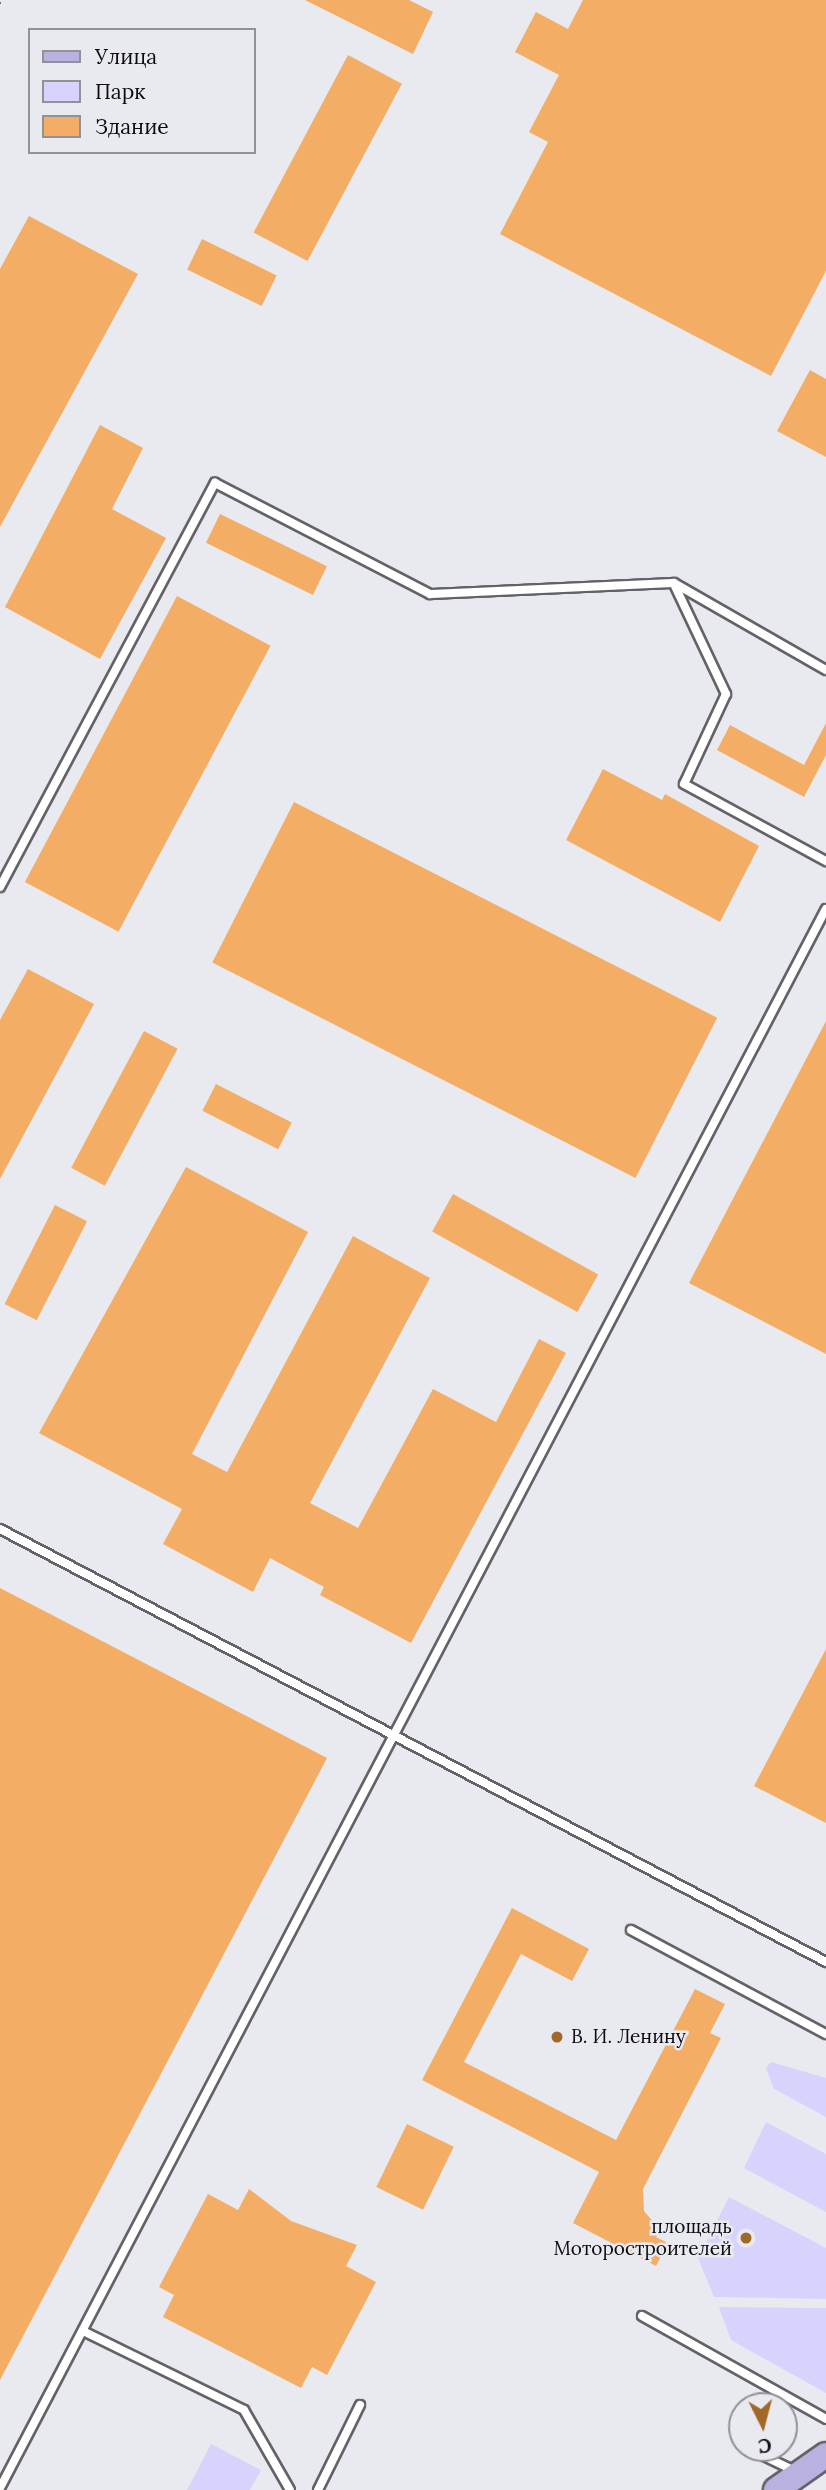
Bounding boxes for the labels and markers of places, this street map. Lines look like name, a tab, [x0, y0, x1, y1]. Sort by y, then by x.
place label: В. И. Ленину	[571, 2026, 686, 2048]
marker: В. И. Ленину	[549, 2029, 565, 2045]
place label: площадь Моторостроителей	[553, 2216, 732, 2260]
marker: площадь Моторостроителей	[738, 2230, 754, 2246]

